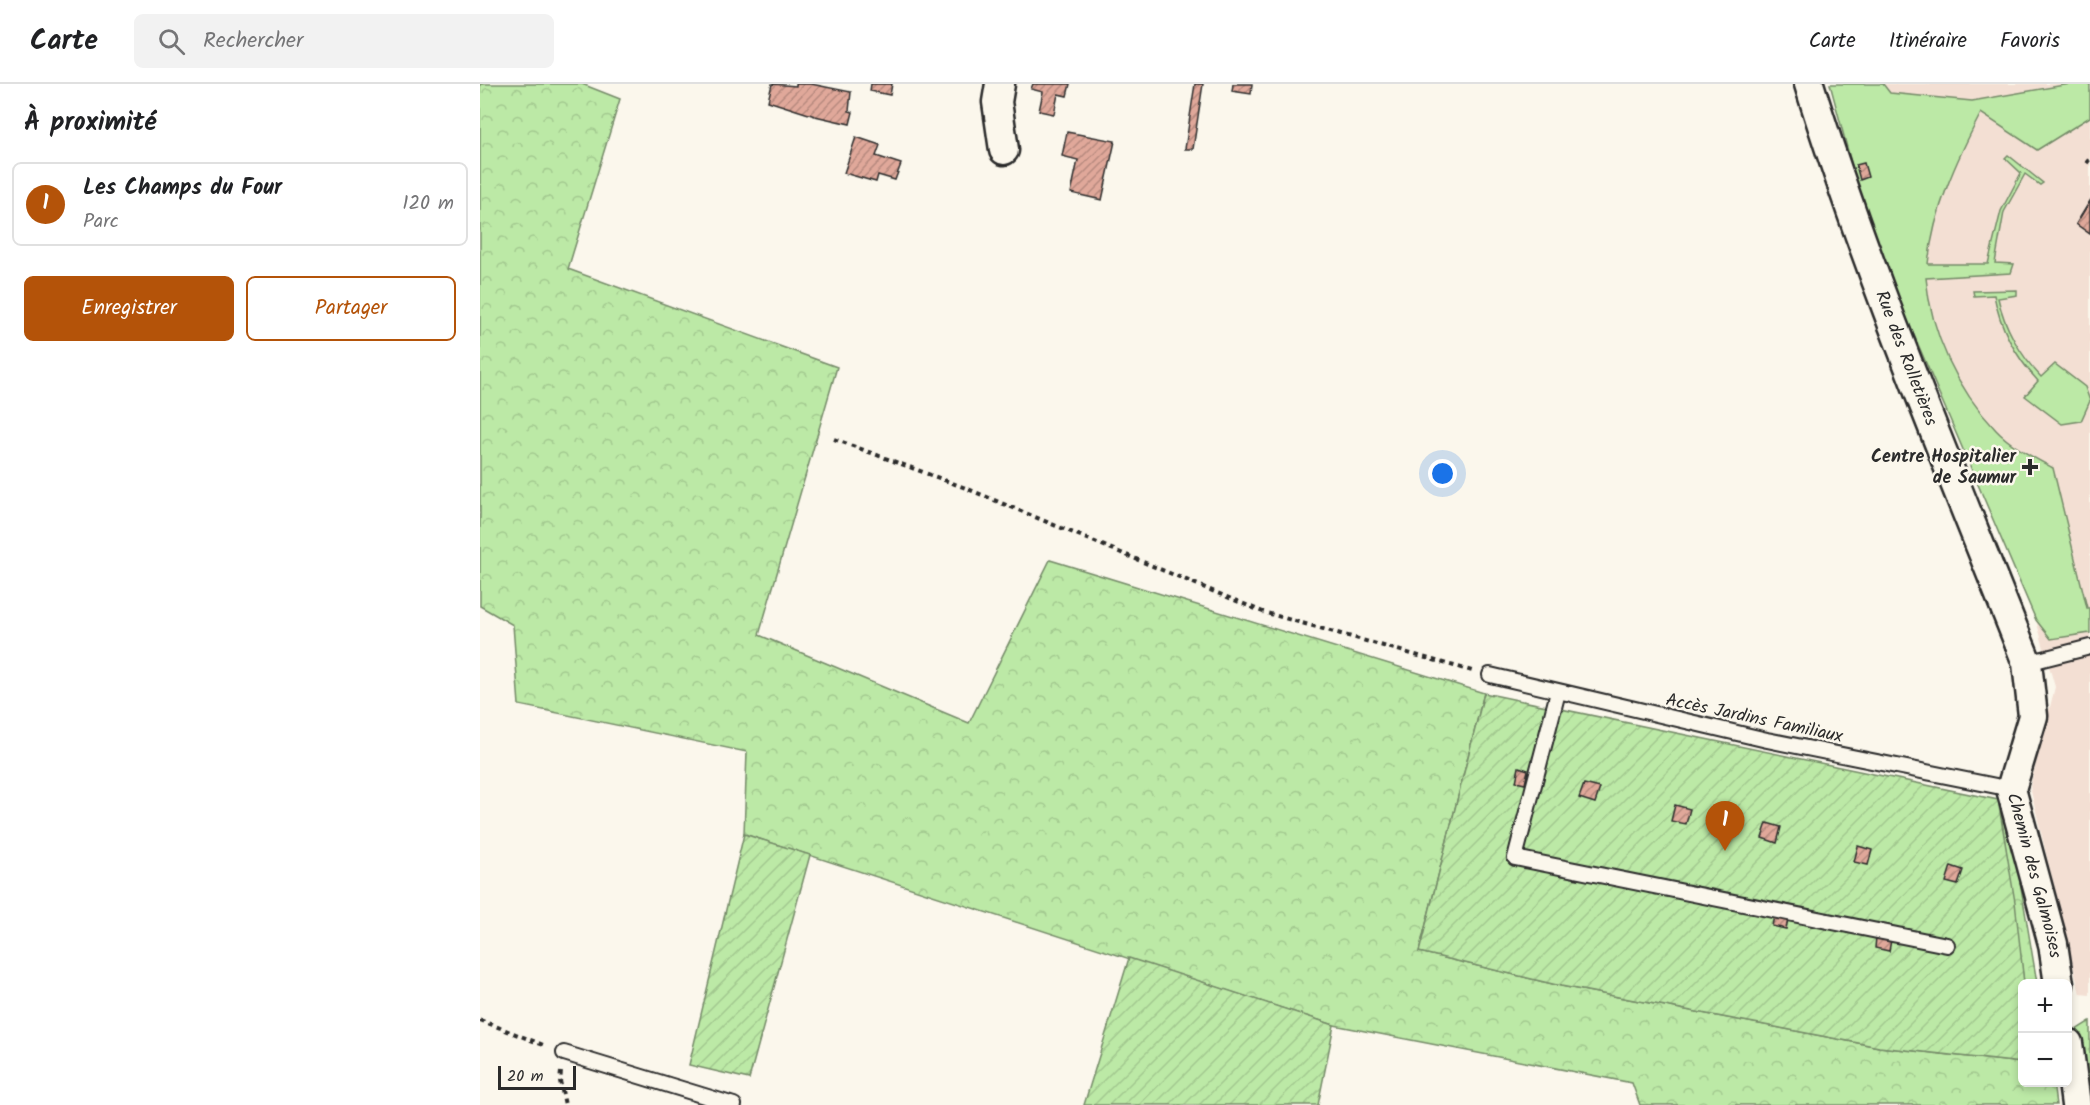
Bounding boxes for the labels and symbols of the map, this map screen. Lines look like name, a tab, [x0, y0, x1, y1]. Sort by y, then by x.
street label: Rue des Rolletières	[1867, 286, 1945, 431]
place label: Centre Hospitalier de Saumur	[1871, 443, 2017, 493]
marker: Centre Hospitalier de Saumur	[2021, 458, 2039, 476]
your location	[1428, 459, 1457, 488]
street label: Accès Jardins Familiaux	[1663, 686, 1845, 752]
street label: Chemin des Galmoises	[1998, 790, 2069, 960]
pin: 1	[1706, 802, 1744, 851]
scale bar	[498, 1063, 576, 1090]

